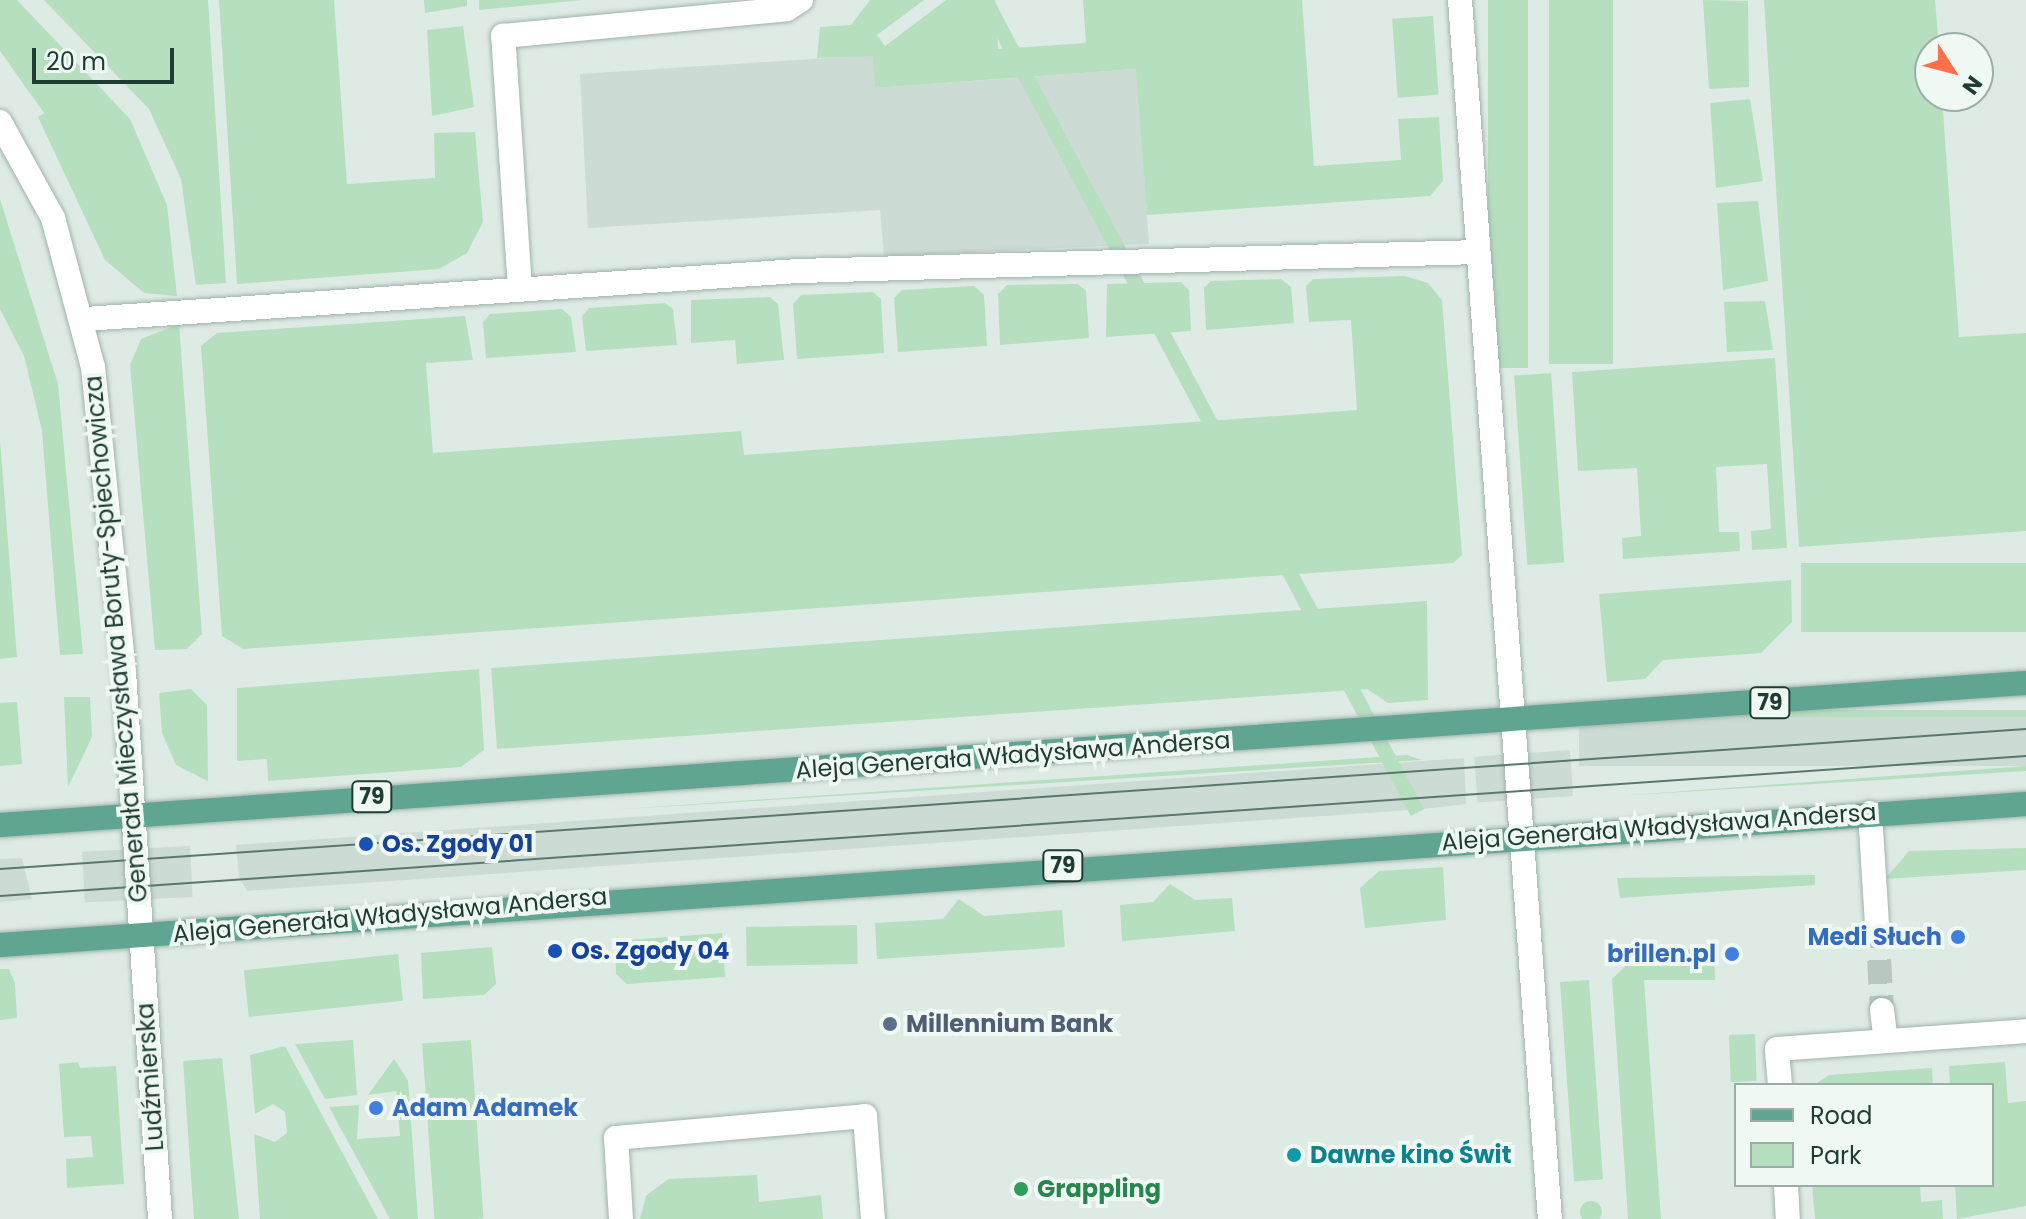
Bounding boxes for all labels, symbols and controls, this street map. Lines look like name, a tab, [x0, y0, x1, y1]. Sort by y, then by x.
scale bar	[36, 32, 178, 82]
north arrow	[1914, 32, 1994, 112]
text: 20 m	[46, 45, 106, 78]
text: N	[1955, 69, 1990, 101]
street label: Generała Mieczysława Boruty-Spiechowicza	[79, 374, 153, 904]
road number: 79	[1748, 685, 1792, 721]
street label: Aleja Generała Władysława Andersa	[795, 725, 1231, 785]
road number: 79	[350, 779, 394, 815]
street label: Aleja Generała Władysława Andersa	[1441, 797, 1877, 857]
place label: Os. Zgody 01	[382, 830, 533, 858]
marker: Os. Zgody 01	[357, 835, 375, 853]
road number: 79	[1041, 848, 1085, 884]
street label: Aleja Generała Władysława Andersa	[172, 882, 608, 948]
place label: Medi Słuch	[1807, 923, 1942, 951]
marker: Medi Słuch	[1949, 928, 1967, 946]
place label: Os. Zgody 04	[571, 937, 729, 965]
place label: brillen.pl	[1607, 940, 1716, 968]
marker: Os. Zgody 04	[546, 942, 564, 960]
marker: brillen.pl	[1723, 945, 1741, 963]
street label: Ludźmierska	[130, 1002, 170, 1152]
place label: Millennium Bank	[906, 1010, 1113, 1038]
marker: Millennium Bank	[881, 1015, 899, 1033]
legend	[1734, 1083, 1994, 1187]
place label: Adam Adamek	[392, 1094, 578, 1122]
marker: Adam Adamek	[367, 1099, 385, 1117]
text: Road	[1810, 1099, 1872, 1132]
text: Park	[1810, 1139, 1861, 1172]
place label: Dawne kino Świt	[1310, 1141, 1511, 1169]
marker: Dawne kino Świt	[1285, 1146, 1303, 1164]
place label: Grappling	[1037, 1175, 1161, 1203]
marker: Grappling	[1012, 1180, 1030, 1198]

